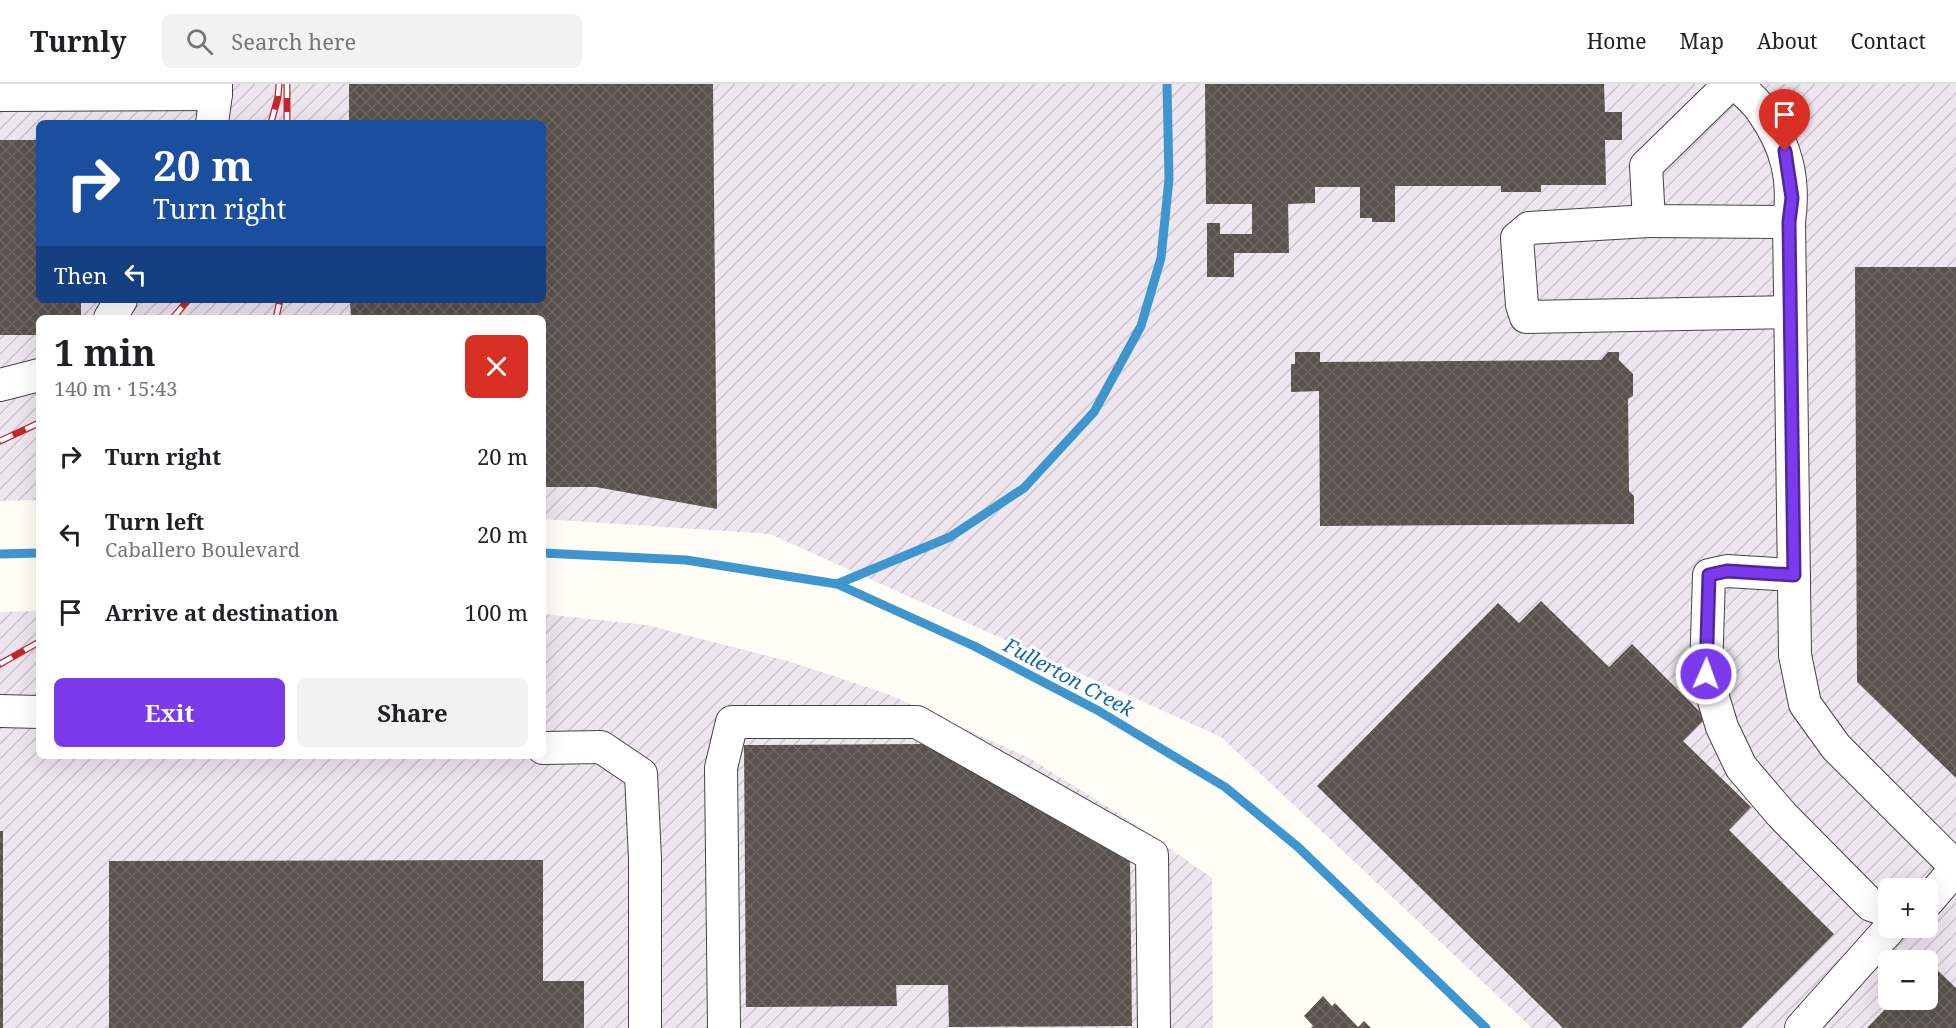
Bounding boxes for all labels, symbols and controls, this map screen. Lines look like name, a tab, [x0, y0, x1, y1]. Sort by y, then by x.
search box	[162, 14, 582, 68]
text: Turnly	[30, 22, 126, 60]
icon: search	[183, 25, 216, 58]
text: Search here	[231, 26, 356, 56]
text: Home	[1587, 27, 1647, 55]
text: Map	[1680, 27, 1724, 55]
text: About	[1757, 27, 1818, 55]
text: Contact	[1851, 27, 1926, 55]
pin	[1759, 89, 1810, 151]
icon: arrive	[1768, 98, 1801, 131]
text: 20 m	[153, 136, 253, 193]
icon: right	[54, 144, 132, 222]
text: Turn right	[153, 190, 286, 227]
icon: left	[119, 258, 152, 291]
text: Then	[54, 260, 107, 290]
text: 1 min	[54, 328, 156, 377]
button: close	[465, 335, 528, 398]
text: 140 m · 15:43	[54, 375, 177, 402]
icon: right	[54, 440, 87, 473]
text: Turn right	[105, 441, 221, 471]
text: 20 m	[477, 441, 528, 471]
text: Turn left	[105, 506, 204, 536]
icon: left	[54, 518, 87, 551]
text: 20 m	[477, 519, 528, 549]
text: Caballero Boulevard	[105, 536, 300, 563]
icon: arrive	[54, 596, 87, 629]
text: Arrive at destination	[105, 597, 339, 627]
text: 100 m	[465, 597, 528, 627]
water label: Fullerton Creek	[998, 631, 1139, 723]
position arrow	[1674, 642, 1738, 706]
button: Exit	[54, 678, 285, 747]
button: Share	[297, 678, 528, 747]
map controls	[1878, 878, 1938, 1010]
button: +	[1878, 878, 1938, 938]
button: −	[1878, 950, 1938, 1010]

